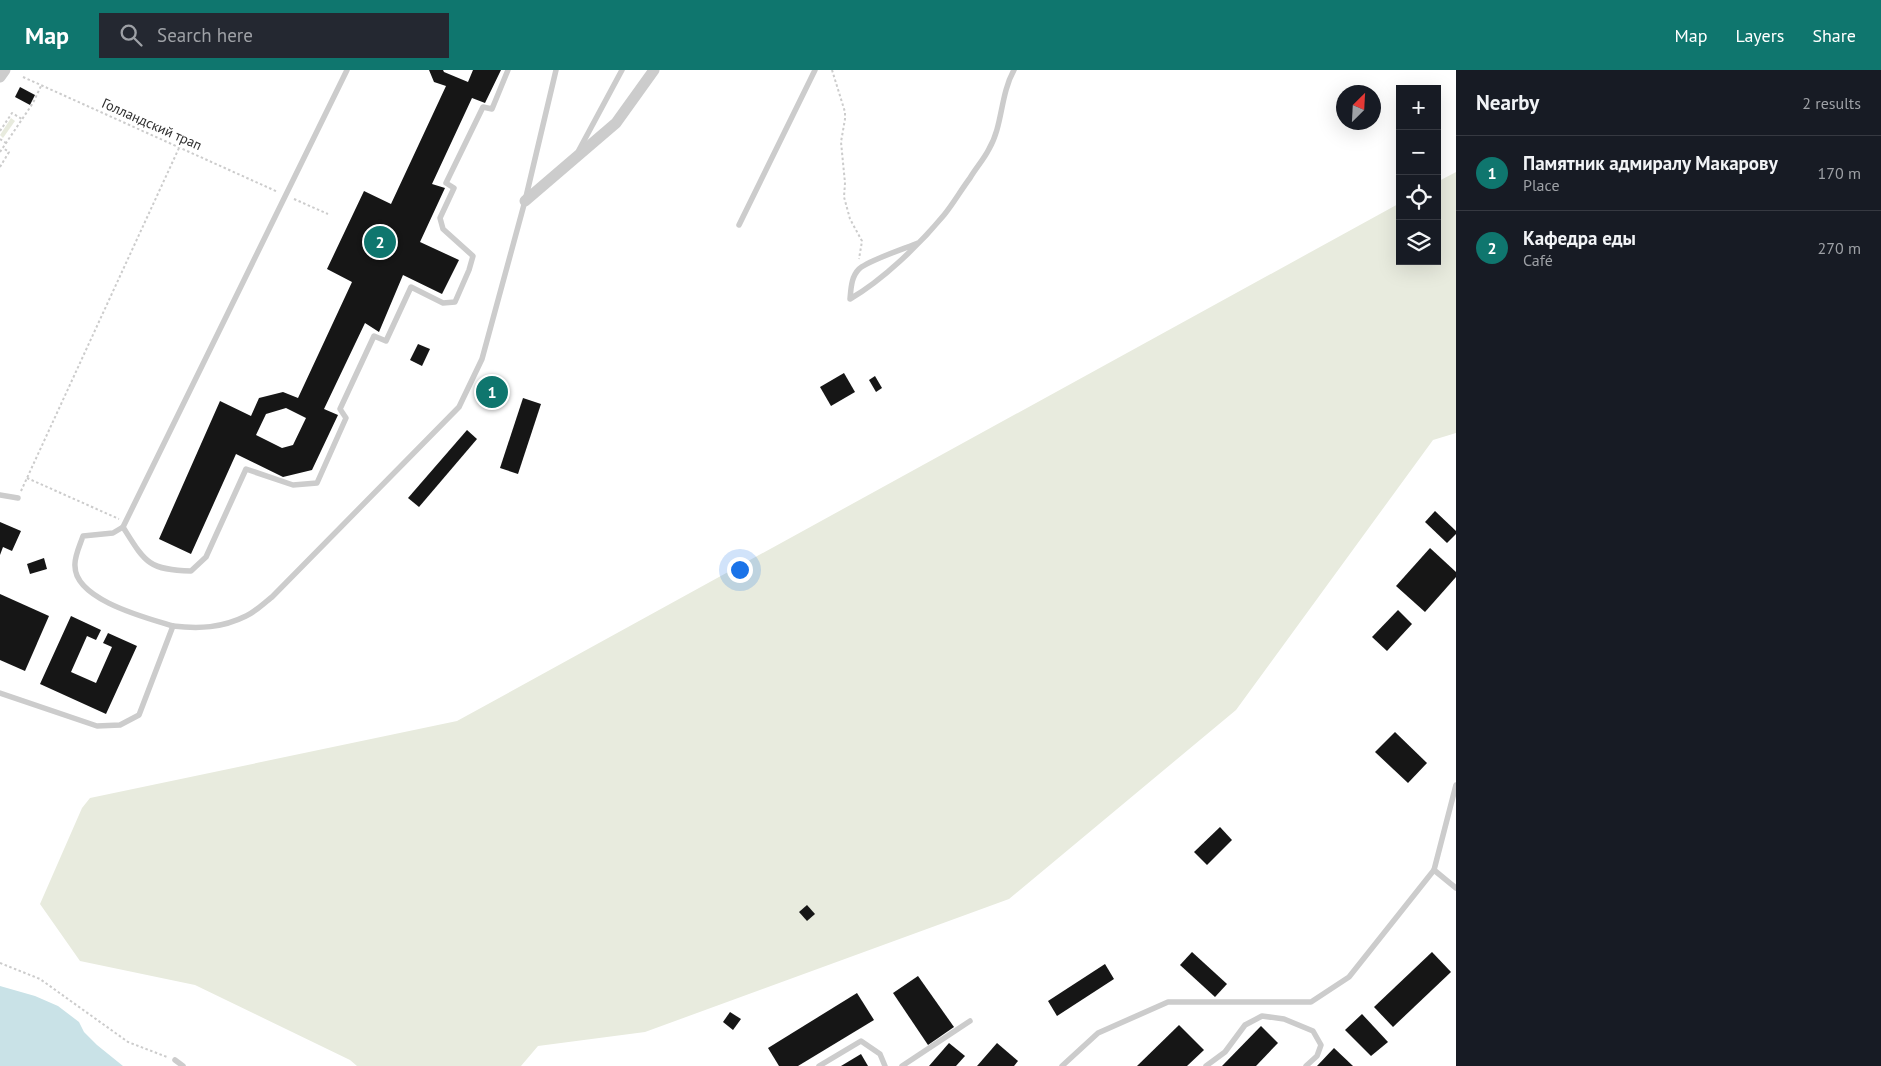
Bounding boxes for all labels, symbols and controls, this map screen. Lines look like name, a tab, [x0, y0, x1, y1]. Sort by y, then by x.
search box	[99, 13, 449, 58]
text: Map	[25, 20, 69, 51]
icon: search	[117, 21, 145, 49]
text: Search here	[157, 23, 253, 47]
text: Map	[1675, 24, 1707, 47]
text: Layers	[1735, 24, 1784, 47]
text: Share	[1812, 24, 1856, 47]
north arrow	[1336, 85, 1381, 130]
map controls	[1396, 85, 1441, 265]
button: +	[1396, 85, 1441, 130]
text: Nearby	[1476, 89, 1539, 116]
text: 2 results	[1802, 93, 1861, 113]
street label: Голландский трап	[99, 94, 205, 154]
button: −	[1396, 130, 1441, 175]
text: Памятник адмиралу Макарову	[1523, 151, 1778, 175]
text: 1	[1487, 163, 1497, 183]
text: 170 m	[1818, 163, 1861, 183]
button: locate	[1396, 175, 1441, 220]
text: Place	[1523, 175, 1560, 195]
button: layers	[1396, 220, 1441, 265]
pin: 2	[364, 223, 396, 261]
text: Кафедра еды	[1523, 226, 1636, 250]
text: 2	[1487, 238, 1497, 258]
text: 270 m	[1818, 238, 1861, 258]
text: Café	[1523, 250, 1553, 270]
pin: 1	[476, 373, 508, 411]
your location	[727, 557, 753, 583]

